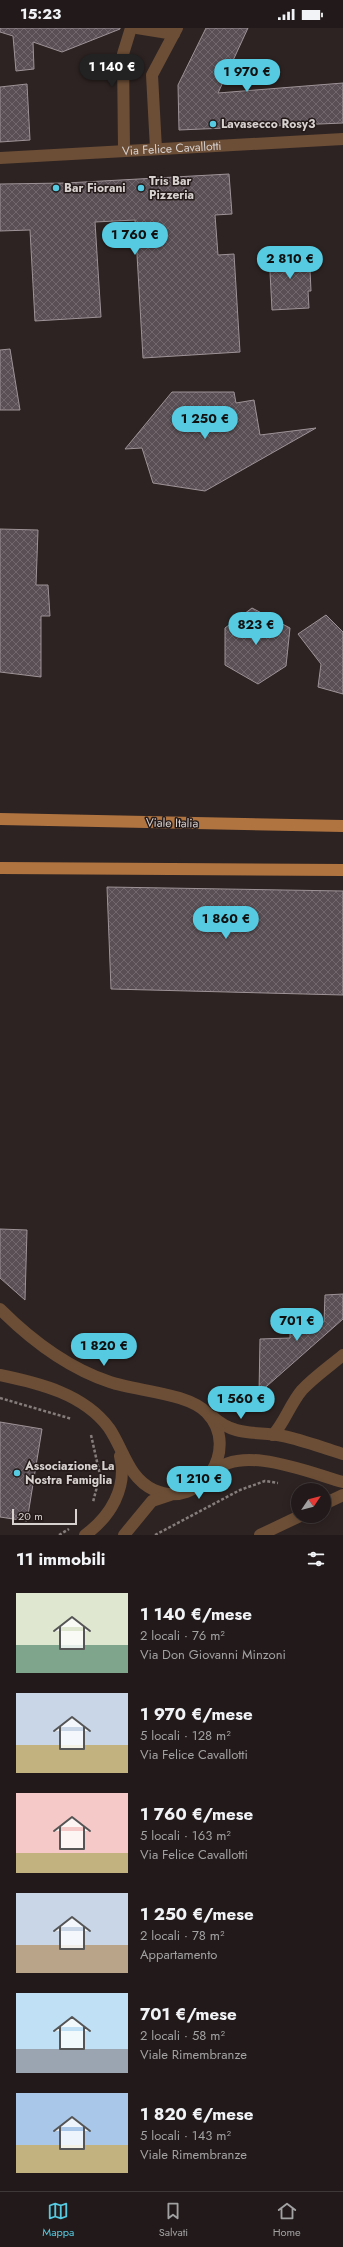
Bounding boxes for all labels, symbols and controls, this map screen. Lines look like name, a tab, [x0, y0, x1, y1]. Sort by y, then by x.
text: 15:23	[20, 3, 61, 25]
pin: 1 140 €	[75, 54, 149, 88]
text: 1 140 €	[88, 57, 136, 76]
pin: 1 970 €	[210, 59, 284, 93]
text: 1 970 €	[223, 62, 271, 81]
place label: Lavasecco Rosy3	[221, 115, 316, 133]
marker: Lavasecco Rosy3	[208, 119, 218, 129]
street label: Via Felice Cavallotti	[121, 137, 222, 160]
place label: Tris Bar Pizzeria	[149, 172, 194, 204]
place label: Bar Fiorani	[64, 179, 126, 197]
marker: Bar Fiorani	[51, 183, 61, 193]
marker: Tris Bar Pizzeria	[136, 183, 146, 193]
pin: 1 760 €	[98, 222, 172, 256]
text: 1 760 €	[111, 225, 159, 244]
pin: 2 810 €	[253, 246, 327, 280]
text: 2 810 €	[266, 249, 314, 268]
pin: 1 250 €	[168, 406, 242, 440]
text: 1 250 €	[181, 409, 229, 428]
pin: 823 €	[228, 612, 284, 646]
text: 823 €	[237, 615, 275, 634]
street label: Viale Italia	[146, 814, 199, 832]
pin: 1 860 €	[189, 906, 263, 940]
text: 1 860 €	[202, 909, 250, 928]
pin: 701 €	[269, 1308, 325, 1342]
text: 701 €	[279, 1311, 315, 1330]
pin: 1 820 €	[67, 1333, 141, 1367]
text: 1 820 €	[80, 1336, 128, 1355]
pin: 1 560 €	[204, 1386, 278, 1420]
text: 1 560 €	[217, 1389, 265, 1408]
place label: Associazione La Nostra Famiglia	[24, 1457, 114, 1489]
pin: 1 210 €	[162, 1466, 236, 1500]
marker: Associazione La Nostra Famiglia	[12, 1468, 22, 1478]
text: 1 210 €	[176, 1469, 222, 1488]
north arrow	[291, 1483, 331, 1523]
map controls	[291, 1483, 331, 1523]
scale bar	[12, 1507, 77, 1526]
text: 20 m	[18, 1508, 43, 1524]
text: 11 immobili	[16, 1547, 105, 1571]
icon: filters	[305, 1548, 327, 1570]
text: 1 140 €/mese	[140, 1602, 252, 1626]
icon: home	[48, 1609, 96, 1657]
text: 2 locali · 76 m²	[140, 1626, 225, 1645]
text: Via Don Giovanni Minzoni	[140, 1645, 286, 1664]
text: 1 970 €/mese	[140, 1702, 253, 1726]
icon: home	[48, 1709, 96, 1757]
text: 5 locali · 128 m²	[140, 1726, 231, 1745]
text: Via Felice Cavallotti	[140, 1745, 248, 1764]
text: 1 760 €/mese	[140, 1802, 253, 1826]
icon: home	[48, 1809, 96, 1857]
text: 5 locali · 163 m²	[140, 1826, 231, 1845]
text: Via Felice Cavallotti	[140, 1845, 248, 1864]
text: 1 250 €/mese	[140, 1902, 254, 1926]
icon: home	[48, 1909, 96, 1957]
text: 2 locali · 78 m²	[140, 1926, 224, 1945]
text: Appartamento	[140, 1945, 217, 1964]
text: 701 €/mese	[140, 2002, 237, 2026]
icon: home	[48, 2009, 96, 2057]
text: 2 locali · 58 m²	[140, 2026, 225, 2045]
text: Viale Rimembranze	[140, 2045, 247, 2064]
text: 1 820 €/mese	[140, 2102, 253, 2126]
icon: home	[48, 2109, 96, 2157]
text: 5 locali · 143 m²	[140, 2126, 231, 2145]
text: Viale Rimembranze	[140, 2145, 247, 2164]
tab: Mappa	[42, 2200, 74, 2240]
tab: Salvati	[159, 2200, 188, 2240]
tab: Home	[273, 2200, 301, 2240]

